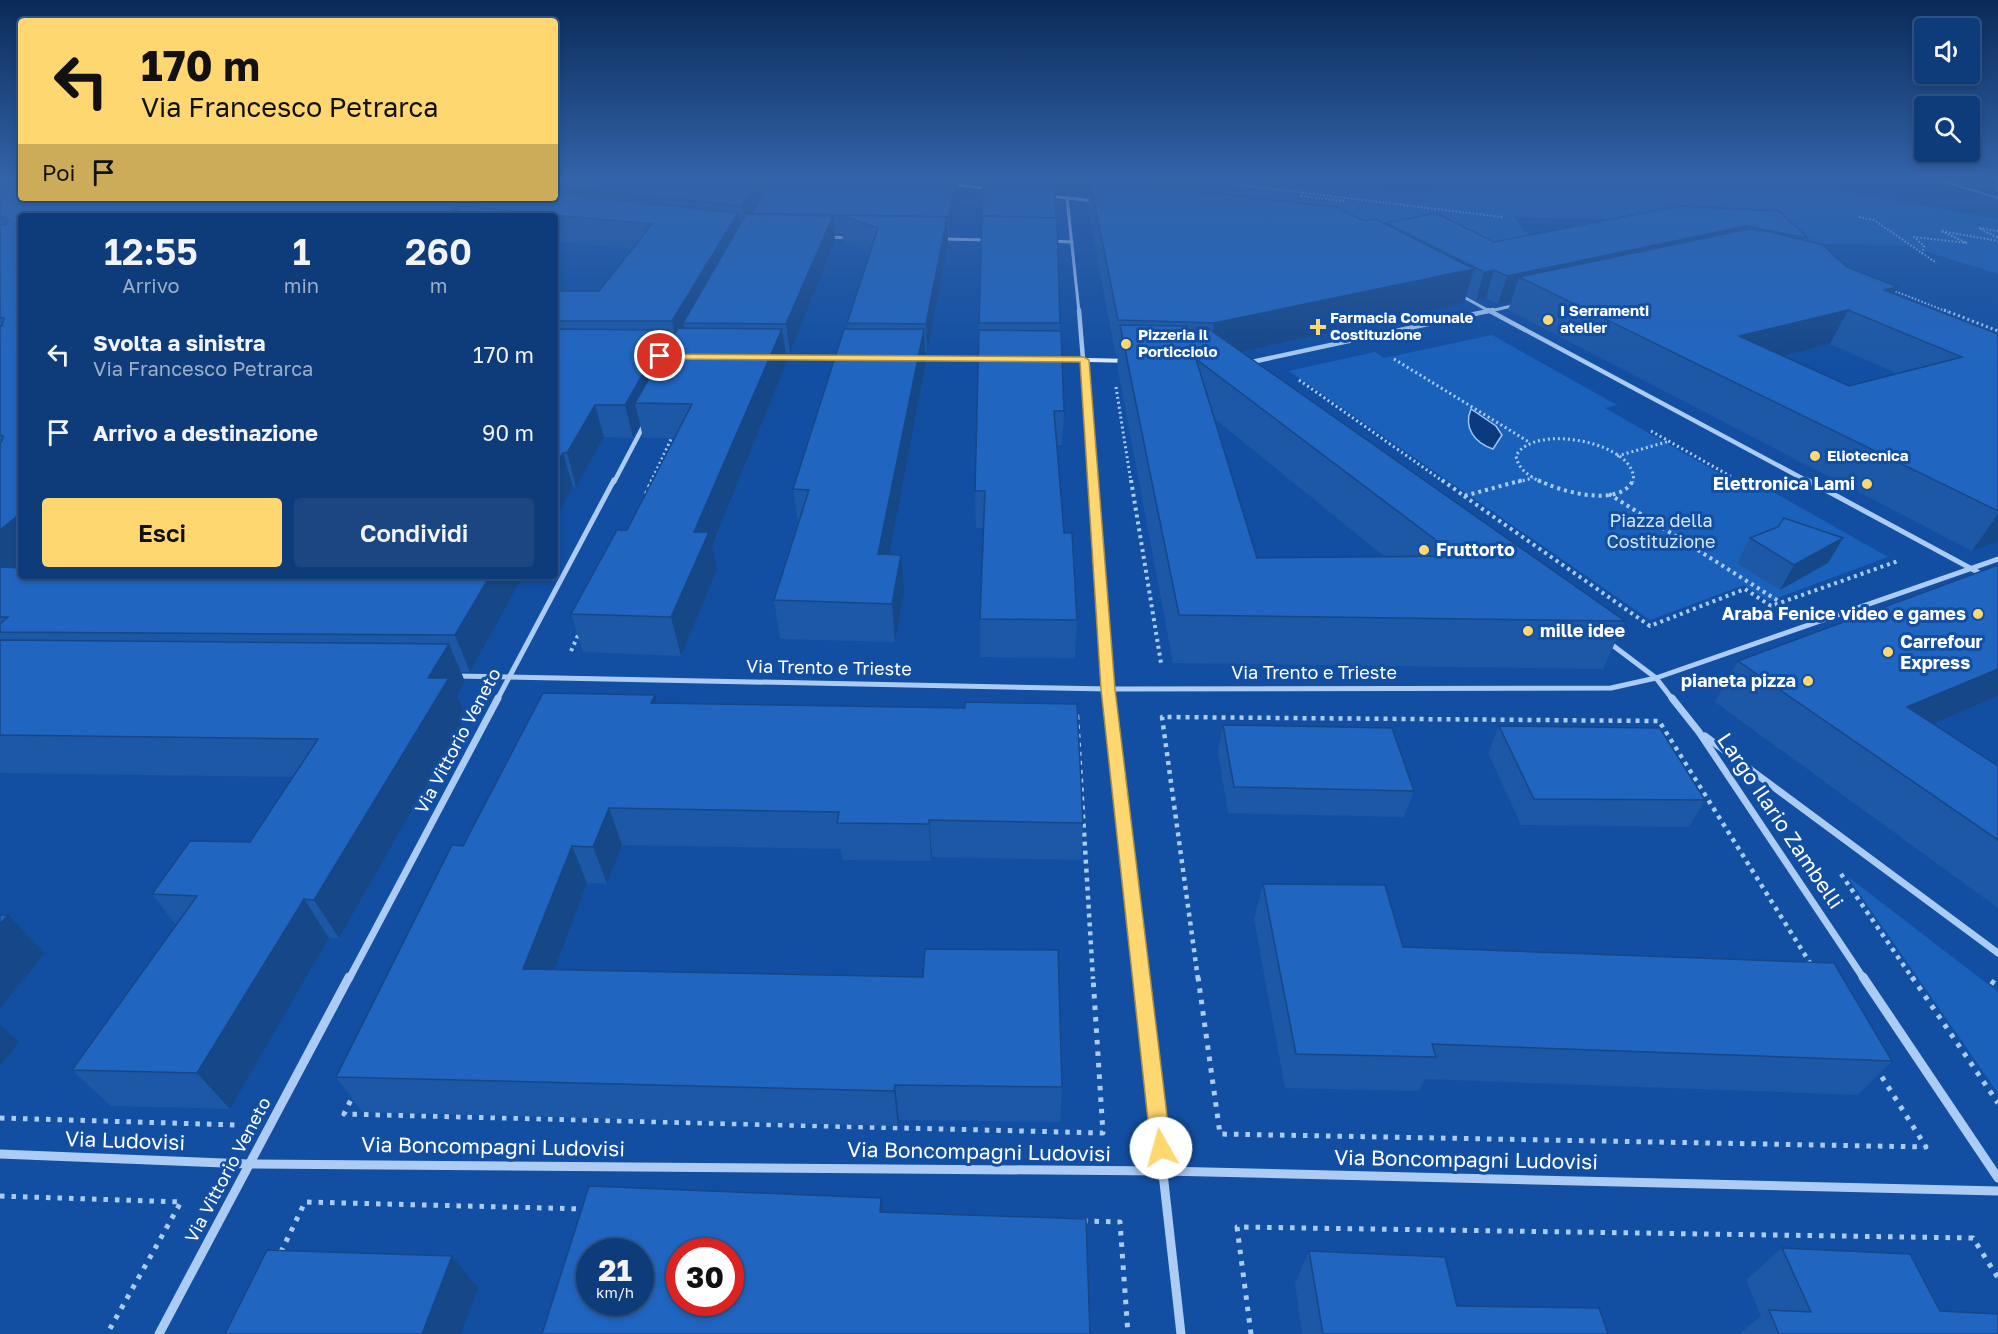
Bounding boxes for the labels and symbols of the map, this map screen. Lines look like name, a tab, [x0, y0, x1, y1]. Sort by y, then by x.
place label: I Serramenti atelier	[1560, 301, 1649, 336]
place label: Farmacia Comunale Costituzione	[1330, 308, 1474, 343]
marker: I Serramenti atelier	[1541, 313, 1555, 327]
marker: Farmacia Comunale Costituzione	[1311, 320, 1325, 334]
place label: Pizzeria il Porticciolo	[1138, 325, 1218, 360]
pin	[634, 330, 685, 381]
marker: Pizzeria il Porticciolo	[1119, 337, 1133, 351]
place label: Eliotecnica	[1827, 446, 1909, 464]
marker: Eliotecnica	[1808, 449, 1822, 463]
place label: Elettronica Lami	[1713, 472, 1855, 494]
marker: Elettronica Lami	[1860, 477, 1874, 491]
park label: Piazza della Costituzione	[1606, 509, 1716, 552]
place label: Fruttorto	[1436, 538, 1515, 560]
marker: Fruttorto	[1417, 543, 1431, 557]
place label: Araba Fenice video e games	[1722, 602, 1966, 624]
marker: Araba Fenice video e games	[1971, 607, 1985, 621]
place label: mille idee	[1540, 619, 1625, 641]
marker: mille idee	[1521, 624, 1535, 638]
place label: Carrefour Express	[1900, 630, 1983, 673]
marker: Carrefour Express	[1881, 645, 1895, 659]
street label: Via Trento e Trieste	[746, 655, 912, 679]
street label: Via Trento e Trieste	[1231, 661, 1397, 683]
street label: Via Vittorio Veneto	[409, 664, 505, 817]
place label: pianeta pizza	[1681, 669, 1796, 691]
marker: pianeta pizza	[1801, 674, 1815, 688]
street label: Largo Ilario Zambelli	[1712, 727, 1849, 913]
street label: Via Vittorio Veneto	[179, 1093, 275, 1246]
position arrow	[1129, 1116, 1193, 1180]
street label: Via Ludovisi	[64, 1125, 186, 1155]
street label: Via Boncompagni Ludovisi	[361, 1131, 625, 1161]
street label: Via Boncompagni Ludovisi	[847, 1136, 1111, 1166]
street label: Via Boncompagni Ludovisi	[1334, 1144, 1598, 1174]
speed limit sign: 30	[666, 1238, 744, 1316]

